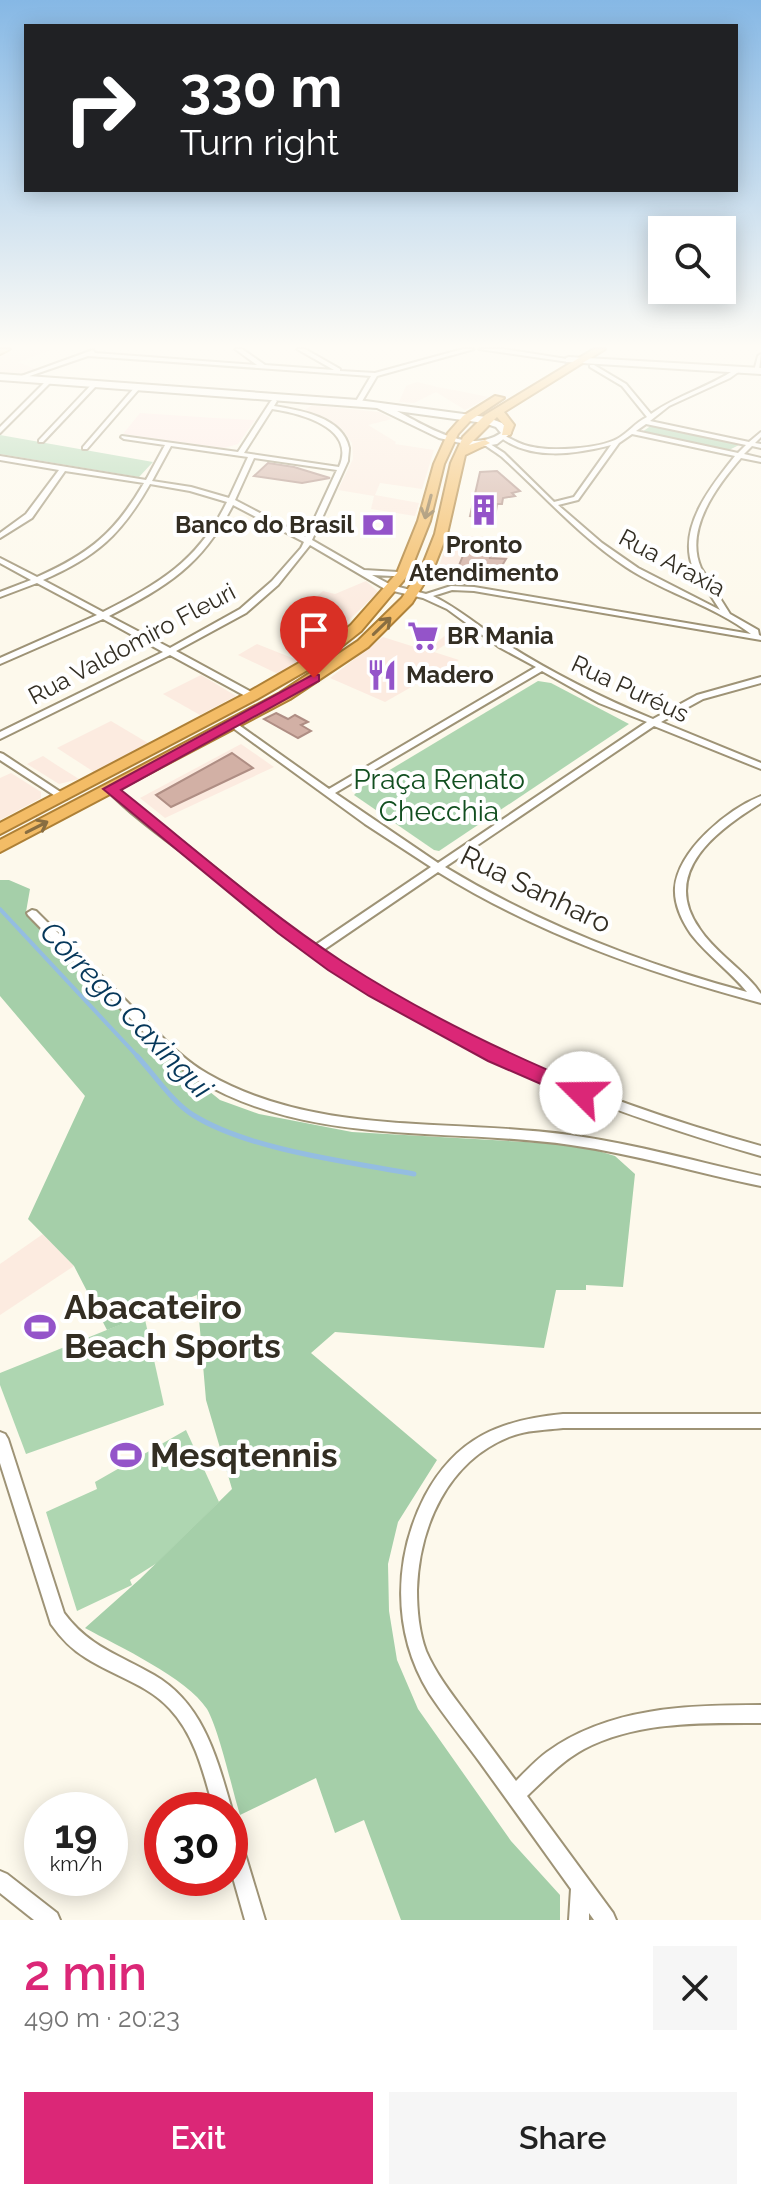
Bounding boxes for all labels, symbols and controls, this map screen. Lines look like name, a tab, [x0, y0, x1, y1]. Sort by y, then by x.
text: 330 m	[180, 54, 342, 120]
icon: right	[48, 56, 152, 160]
text: Turn right	[180, 121, 339, 163]
map controls	[648, 216, 736, 304]
button: search	[648, 216, 736, 304]
building icon: Pronto Atendimento	[467, 493, 501, 527]
one-way arrow	[419, 494, 434, 520]
bank icon: Banco do Brasil	[361, 508, 395, 542]
place label: Banco do Brasil	[175, 510, 354, 539]
street label: Rua Araxia	[614, 522, 730, 603]
place label: Pronto Atendimento	[409, 530, 559, 587]
street label: Rua Valdomiro Fleuri	[23, 577, 240, 710]
pin	[280, 596, 348, 678]
icon: arrive	[292, 608, 336, 652]
one-way arrow	[372, 617, 391, 636]
supermarket icon: BR Mania	[406, 619, 440, 653]
place label: BR Mania	[447, 621, 554, 650]
street label: Rua Puréus	[567, 649, 693, 728]
restaurant icon: Madero	[365, 658, 399, 692]
place label: Madero	[406, 660, 494, 689]
park label: Praça Renato Checchia	[353, 763, 525, 828]
one-way arrow	[25, 819, 49, 835]
street label: Rua Sanharo	[455, 839, 616, 940]
water label: Córrego Caxingui	[33, 914, 220, 1106]
position arrow	[539, 1051, 623, 1135]
place label: Abacateiro Beach Sports	[64, 1287, 281, 1366]
sports icon: Abacateiro Beach Sports	[23, 1310, 57, 1344]
place label: Mesqtennis	[150, 1435, 338, 1475]
sports icon: Mesqtennis	[109, 1438, 143, 1472]
speed limit sign: 30	[144, 1792, 248, 1896]
text: 19	[54, 1810, 98, 1857]
text: km/h	[50, 1852, 102, 1876]
text: 2 min	[24, 1945, 147, 2001]
button: close	[653, 1946, 737, 2030]
text: 490 m · 20:23	[24, 2003, 180, 2033]
button: Exit	[24, 2092, 373, 2184]
button: Share	[389, 2092, 737, 2184]

